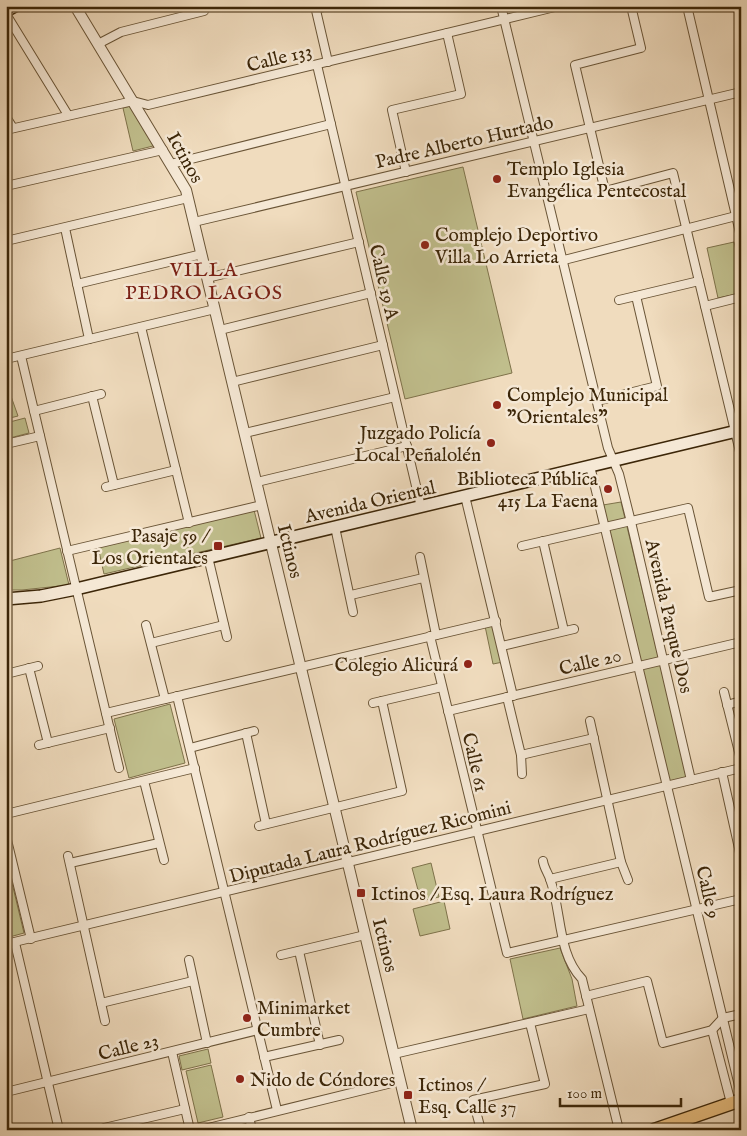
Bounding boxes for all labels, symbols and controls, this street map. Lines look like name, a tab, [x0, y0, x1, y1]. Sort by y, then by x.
street label: Calle 133	[244, 39, 315, 79]
street label: Padre Alberto Hurtado	[373, 111, 556, 175]
street label: Ictinos	[160, 128, 208, 188]
place label: Templo Iglesia Evangélica Pentecostal	[507, 158, 687, 204]
marker: Templo Iglesia Evangélica Pentecostal	[491, 173, 503, 185]
place label: Complejo Deportivo Villa Lo Arrieta	[434, 224, 598, 270]
marker: Complejo Deportivo Villa Lo Arrieta	[419, 239, 431, 251]
street label: Calle 19 A	[363, 242, 404, 324]
district label: VILLA PEDRO LAGOS	[125, 258, 283, 306]
place label: Complejo Municipal "Orientales"	[507, 384, 669, 430]
marker: Complejo Municipal "Orientales"	[491, 399, 503, 411]
place label: Juzgado Policía Local Peñalolén	[354, 422, 482, 468]
marker: Juzgado Policía Local Peñalolén	[485, 437, 497, 449]
place label: Biblioteca Pública 415 La Faena	[457, 468, 599, 514]
street label: Avenida Oriental	[302, 476, 439, 530]
marker: Biblioteca Pública 415 La Faena	[602, 483, 614, 495]
street label: Ictinos	[271, 522, 307, 581]
place label: Pasaje 59 / Los Orientales	[91, 525, 212, 571]
street label: Avenida Parque Dos	[638, 536, 697, 696]
marker: Pasaje 59 / Los Orientales	[212, 540, 224, 552]
street label: Calle 20	[557, 644, 624, 682]
place label: Colegio Alicurá	[334, 654, 459, 678]
marker: Colegio Alicurá	[462, 658, 474, 670]
street label: Calle 61	[456, 731, 492, 794]
street label: Diputada Laura Rodríguez Ricomini	[227, 796, 514, 890]
street label: Calle 9	[689, 864, 725, 921]
place label: Ictinos / Esq. Laura Rodríguez	[371, 883, 614, 907]
marker: Ictinos / Esq. Laura Rodríguez	[355, 887, 367, 899]
street label: Ictinos	[366, 916, 402, 975]
place label: Minimarket Cumbre	[257, 997, 351, 1043]
marker: Minimarket Cumbre	[241, 1012, 253, 1024]
street label: Calle 23	[96, 1029, 161, 1067]
place label: Nido de Cóndores	[250, 1069, 395, 1093]
marker: Nido de Cóndores	[234, 1073, 246, 1085]
place label: Ictinos / Esq. Calle 37	[418, 1074, 517, 1120]
scale bar	[560, 1076, 681, 1108]
text: 100 m	[567, 1084, 603, 1103]
marker: Ictinos / Esq. Calle 37	[402, 1089, 414, 1101]

